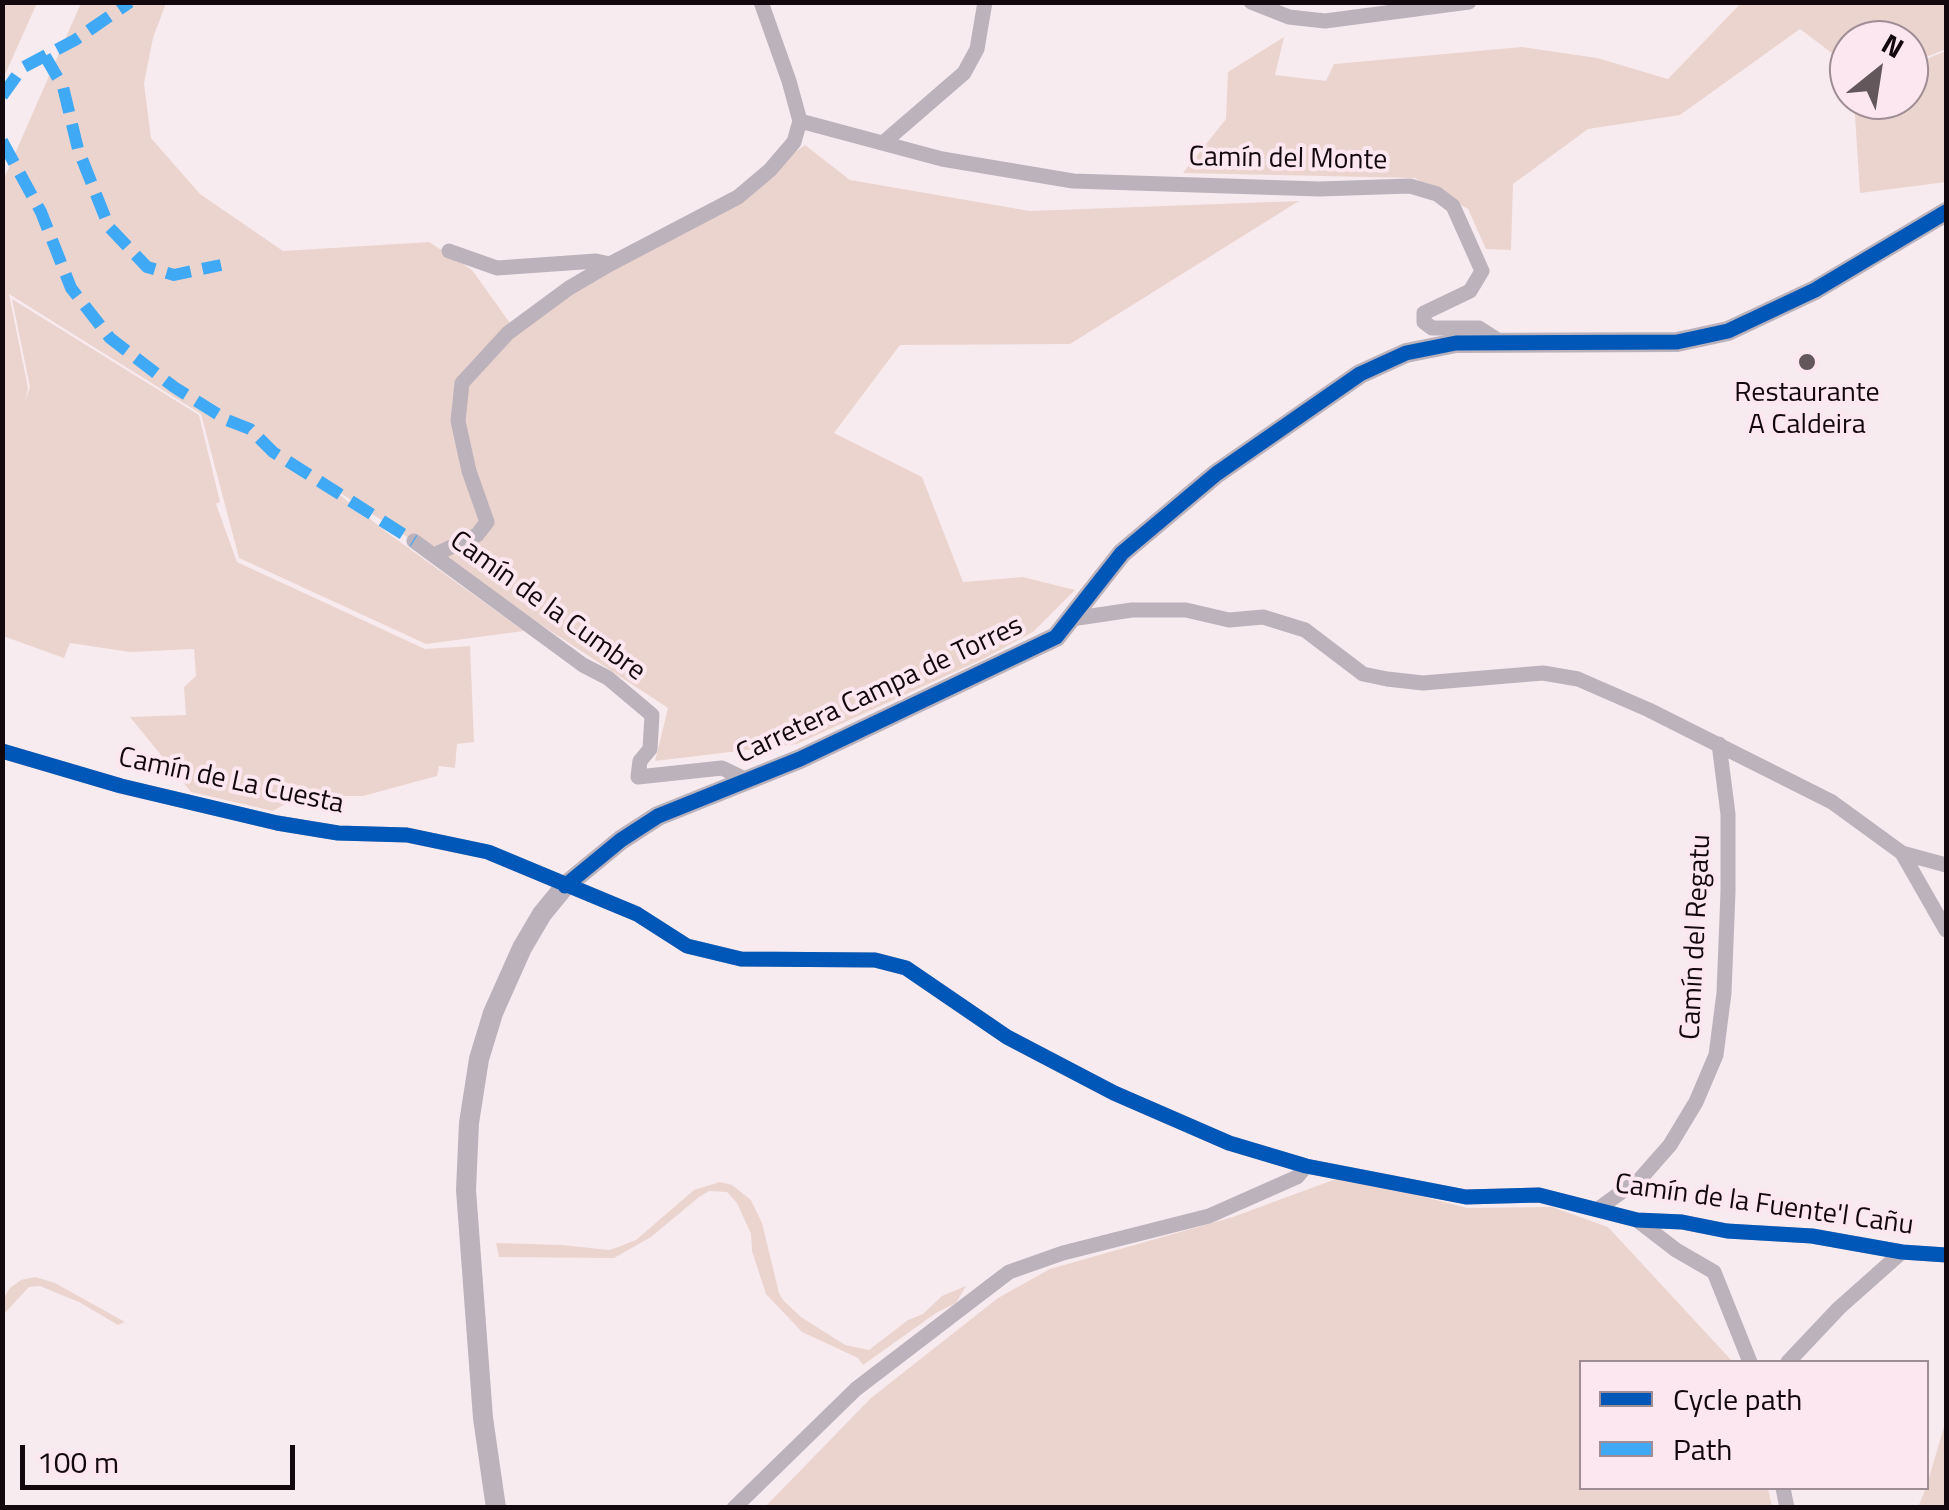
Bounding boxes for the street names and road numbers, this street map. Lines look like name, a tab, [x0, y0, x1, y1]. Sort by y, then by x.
street label: Camín del Monte	[1188, 141, 1388, 179]
street label: Camín de la Cumbre	[443, 525, 651, 689]
street label: Carretera Campa de Torres	[731, 610, 1029, 772]
street label: Camín de La Cuesta	[115, 742, 347, 822]
street label: Camín del Regatu	[1675, 833, 1719, 1041]
street label: Camín de la Fuente'l Cañu	[1613, 1168, 1915, 1244]

